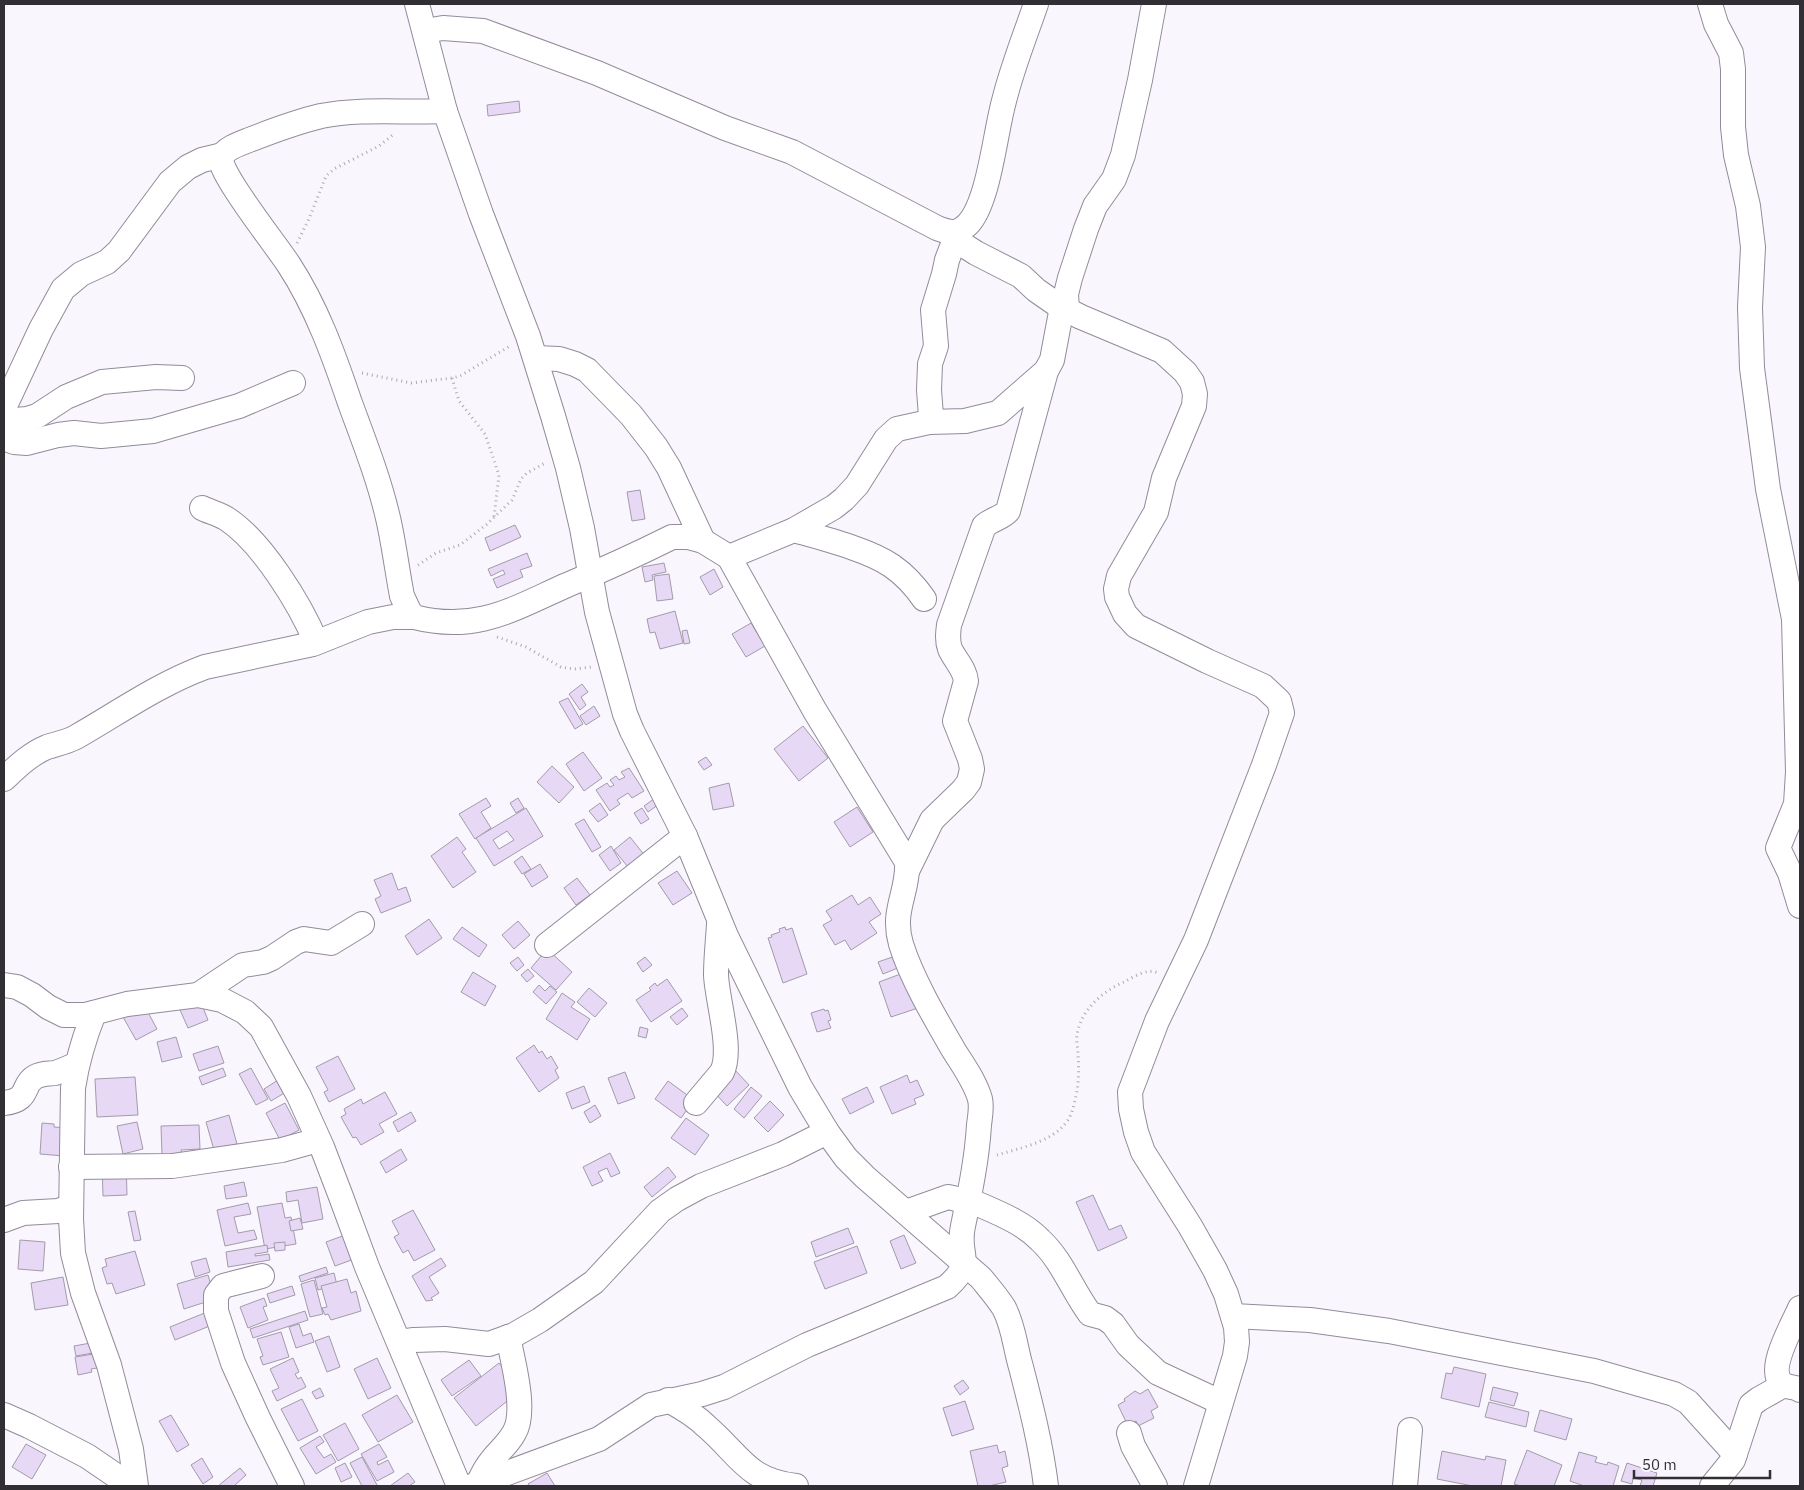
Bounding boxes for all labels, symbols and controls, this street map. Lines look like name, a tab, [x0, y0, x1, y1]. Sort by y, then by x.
scale bar	[1634, 1448, 1770, 1480]
text: 50 m	[1642, 1455, 1677, 1474]

